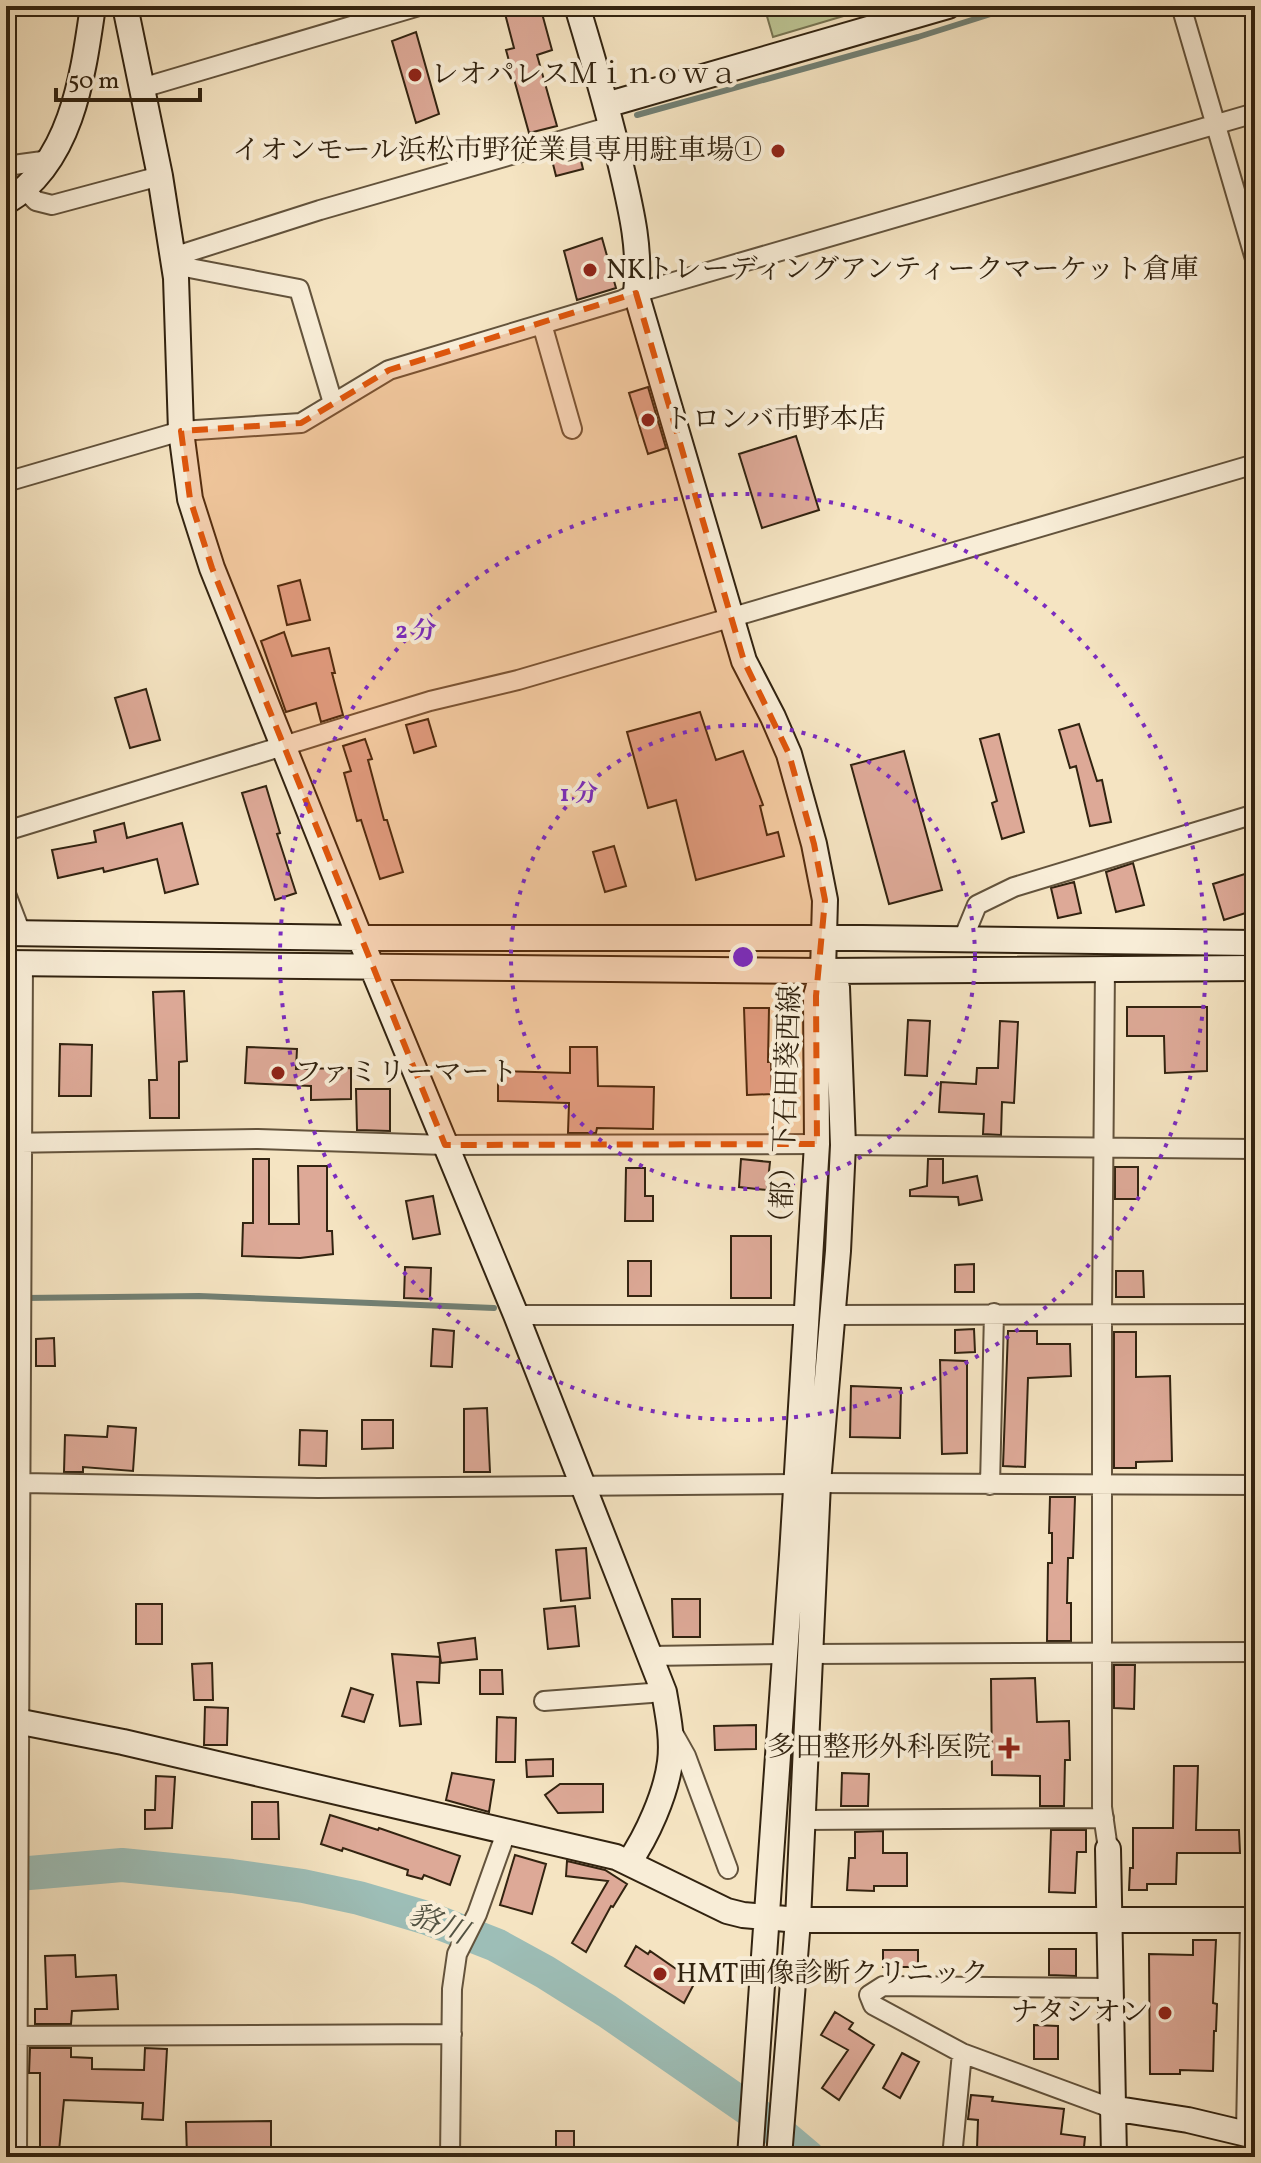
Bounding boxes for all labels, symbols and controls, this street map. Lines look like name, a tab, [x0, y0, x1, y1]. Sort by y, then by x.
scale bar	[56, 52, 200, 102]
place label: レオパレスＭｉｎｏｗａ	[431, 56, 738, 95]
text: 50 m	[68, 65, 120, 99]
marker: レオパレスＭｉｎｏｗａ	[406, 66, 424, 84]
place label: イオンモール浜松市野従業員専用駐車場①	[233, 132, 762, 171]
marker: イオンモール浜松市野従業員専用駐車場①	[769, 142, 787, 160]
place label: NKトレーディングアンティークマーケット倉庫	[606, 251, 1198, 290]
marker: NKトレーディングアンティークマーケット倉庫	[581, 261, 599, 279]
place label: トロンバ市野本店	[664, 401, 886, 440]
marker: トロンバ市野本店	[639, 411, 657, 429]
text: 2 分	[395, 615, 437, 649]
text: 1 分	[560, 778, 598, 812]
centre of rings	[729, 943, 757, 971]
street label: （都）下石田葵西線	[763, 984, 811, 1238]
place label: ファミリーマート	[294, 1054, 517, 1093]
marker: ファミリーマート	[269, 1064, 287, 1082]
place label: 多田整形外科医院	[767, 1729, 991, 1768]
marker: 多田整形外科医院	[998, 1737, 1020, 1759]
water label: 貉川	[402, 1894, 476, 1957]
place label: HMT画像診断クリニック	[676, 1955, 989, 1994]
marker: HMT画像診断クリニック	[651, 1965, 669, 1983]
place label: ナタシオン	[1010, 1994, 1149, 2033]
marker: ナタシオン	[1156, 2004, 1174, 2022]

